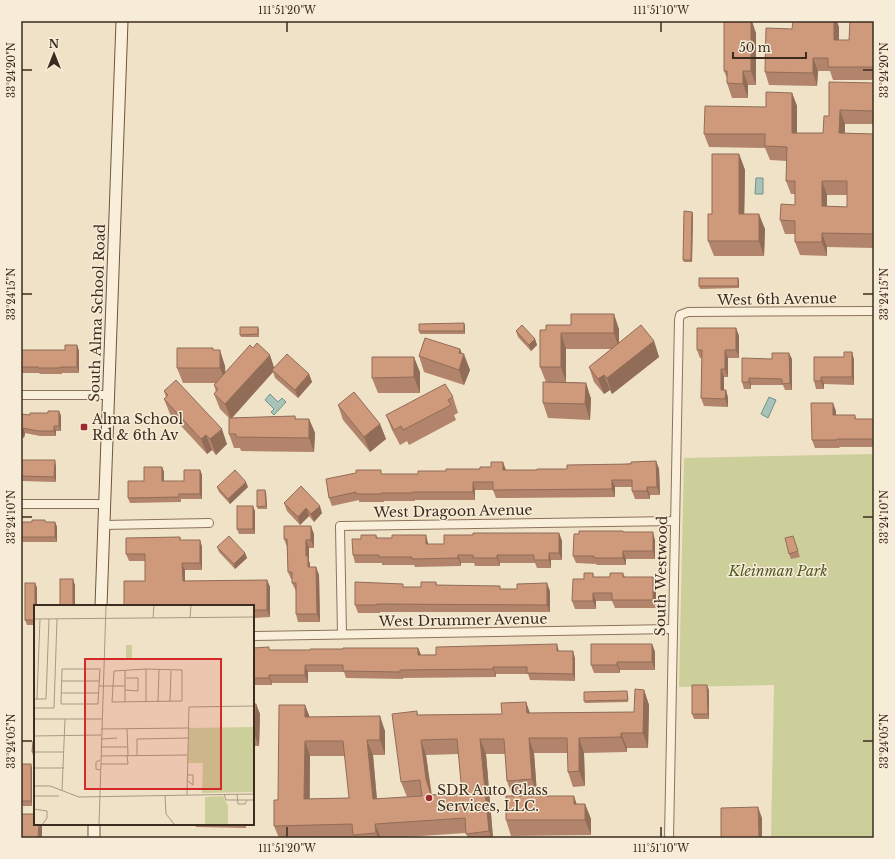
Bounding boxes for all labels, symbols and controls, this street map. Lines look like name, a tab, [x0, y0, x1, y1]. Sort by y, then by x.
text: 111°51'20"W	[258, 4, 316, 17]
text: 111°51'10"W	[633, 4, 689, 17]
north arrow	[34, 34, 74, 74]
scale bar	[733, 34, 806, 60]
text: N	[49, 37, 60, 51]
text: 50 m	[739, 40, 771, 55]
text: 33°24'20"N	[5, 42, 18, 98]
text: 33°24'20"N	[878, 42, 891, 98]
street label: South Alma School Road	[85, 223, 109, 402]
text: 33°24'15"N	[5, 268, 18, 320]
text: 33°24'15"N	[878, 268, 891, 320]
street label: West 6th Avenue	[716, 289, 837, 309]
place label: Alma School Rd & 6th Av	[91, 410, 183, 444]
marker: Alma School Rd & 6th Av	[79, 422, 89, 432]
text: 33°24'10"N	[5, 490, 18, 544]
text: 33°24'10"N	[878, 490, 891, 544]
street label: West Dragoon Avenue	[372, 501, 533, 521]
street label: South Westwood	[651, 515, 671, 636]
park label: Kleinman Park	[728, 562, 827, 580]
inset map	[34, 605, 254, 825]
street label: West Drummer Avenue	[378, 610, 547, 630]
text: 33°24'05"N	[5, 713, 18, 769]
text: 33°24'05"N	[878, 713, 891, 769]
place label: SDR Auto Glass Services, LLC.	[437, 781, 548, 815]
marker: SDR Auto Glass Services, LLC.	[424, 793, 434, 803]
text: 111°51'20"W	[258, 842, 316, 855]
text: 111°51'10"W	[633, 842, 689, 855]

